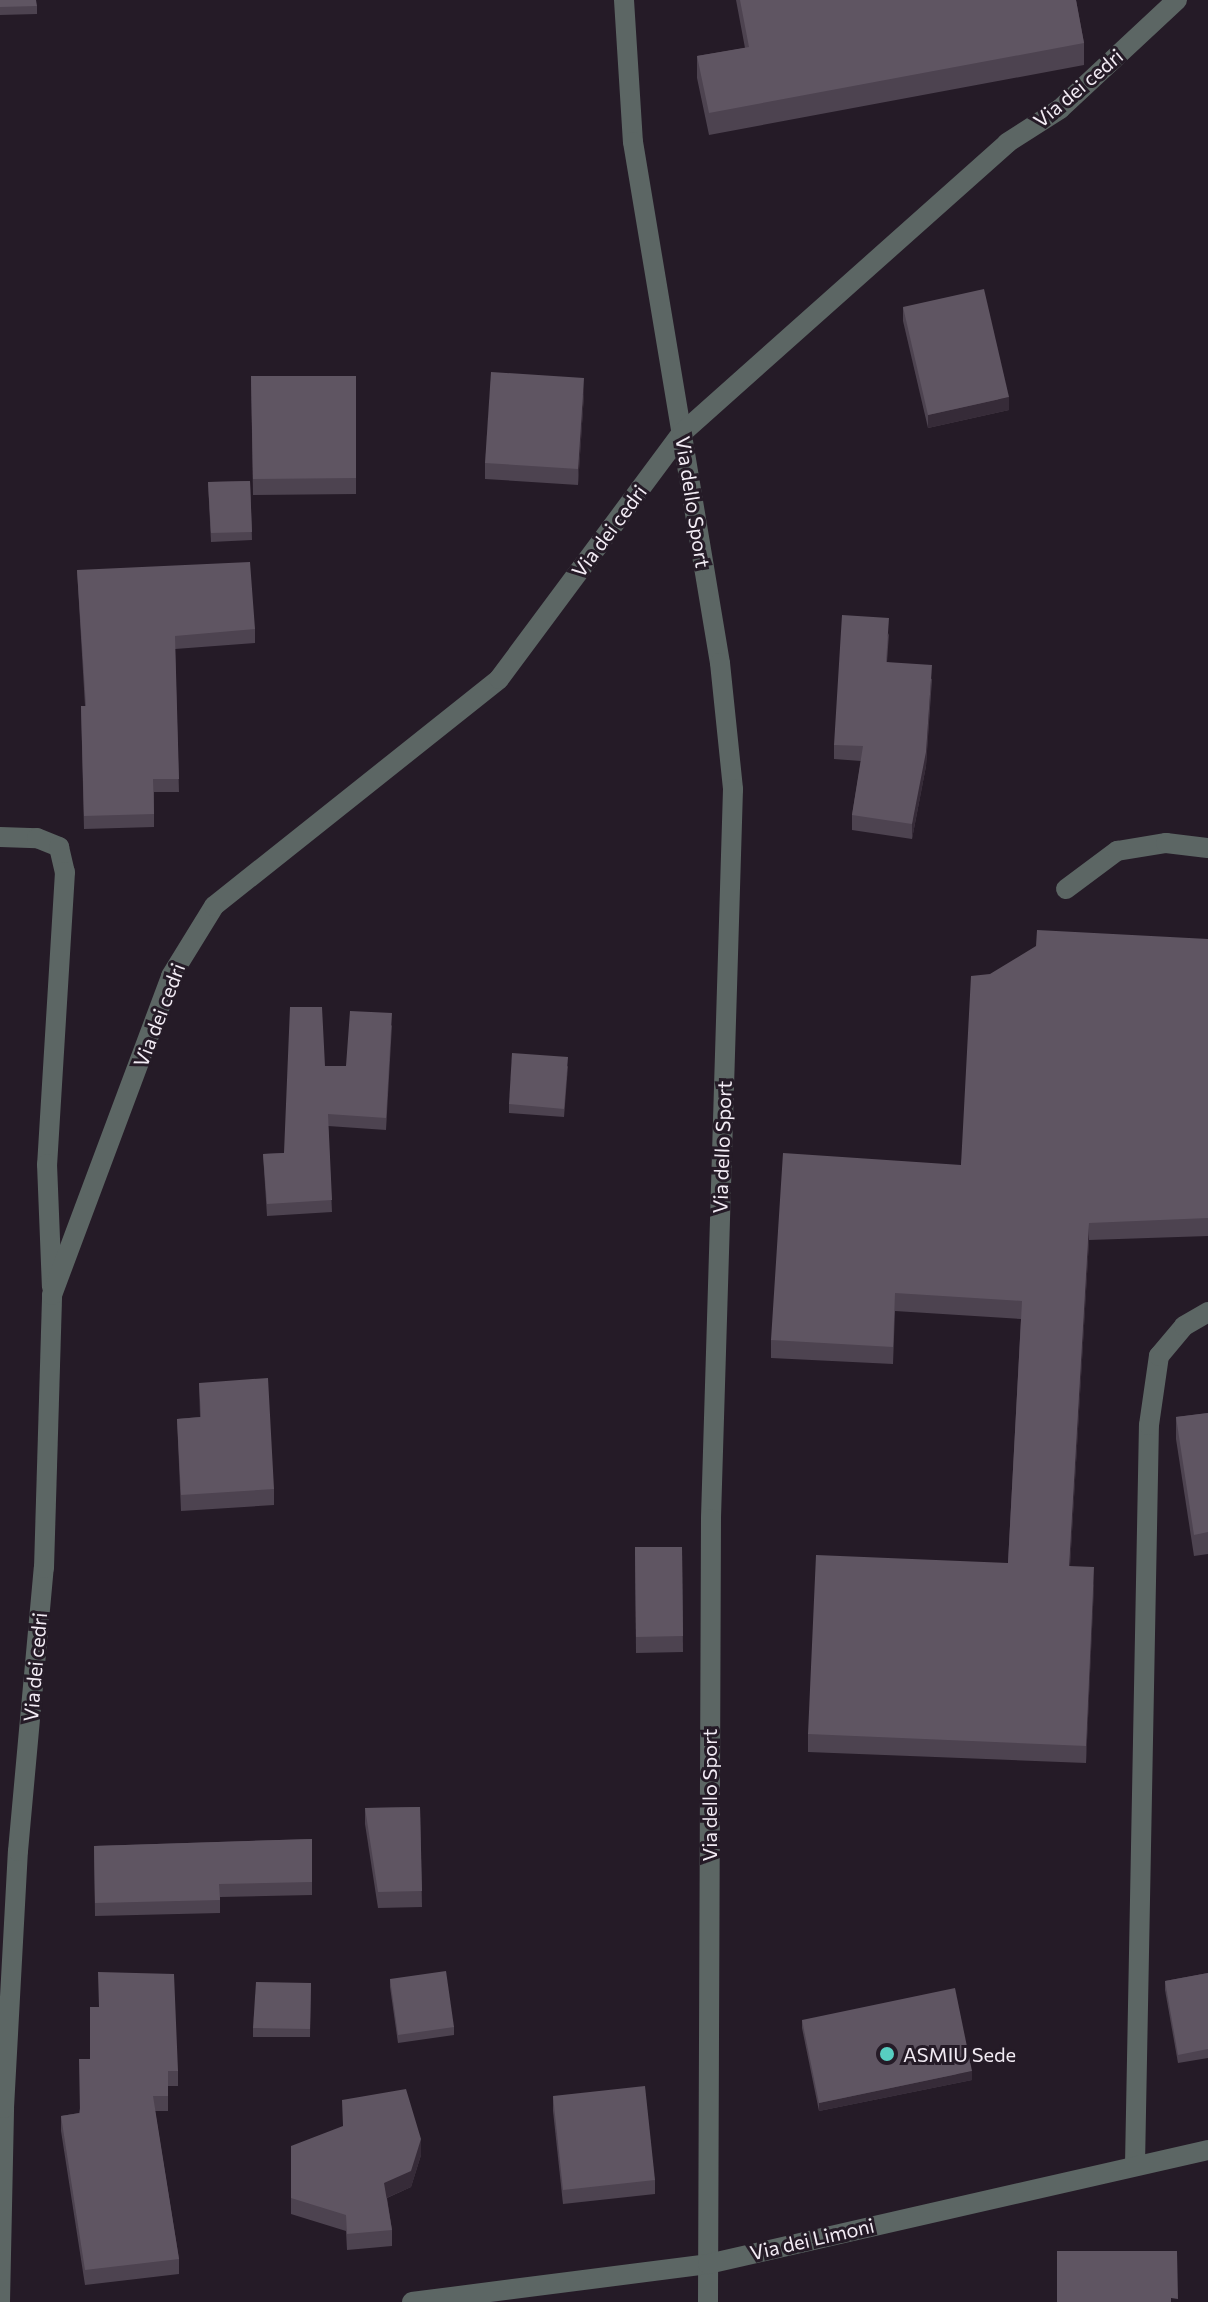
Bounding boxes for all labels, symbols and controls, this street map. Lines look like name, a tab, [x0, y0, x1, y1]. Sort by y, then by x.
street label: Via dei cedri	[1028, 44, 1128, 132]
street label: Via dello Sport	[671, 434, 715, 570]
street label: Via dei cedri	[567, 480, 651, 582]
street label: Via dei cedri	[128, 960, 190, 1070]
street label: Via dello Sport	[708, 1080, 736, 1214]
street label: Via dei cedri	[18, 1611, 52, 1723]
street label: Via dello Sport	[697, 1729, 721, 1861]
place label: ASMIU Sede	[903, 2042, 1016, 2066]
marker: ASMIU Sede	[878, 2045, 896, 2063]
street label: Via dei Limoni	[748, 2213, 876, 2265]

